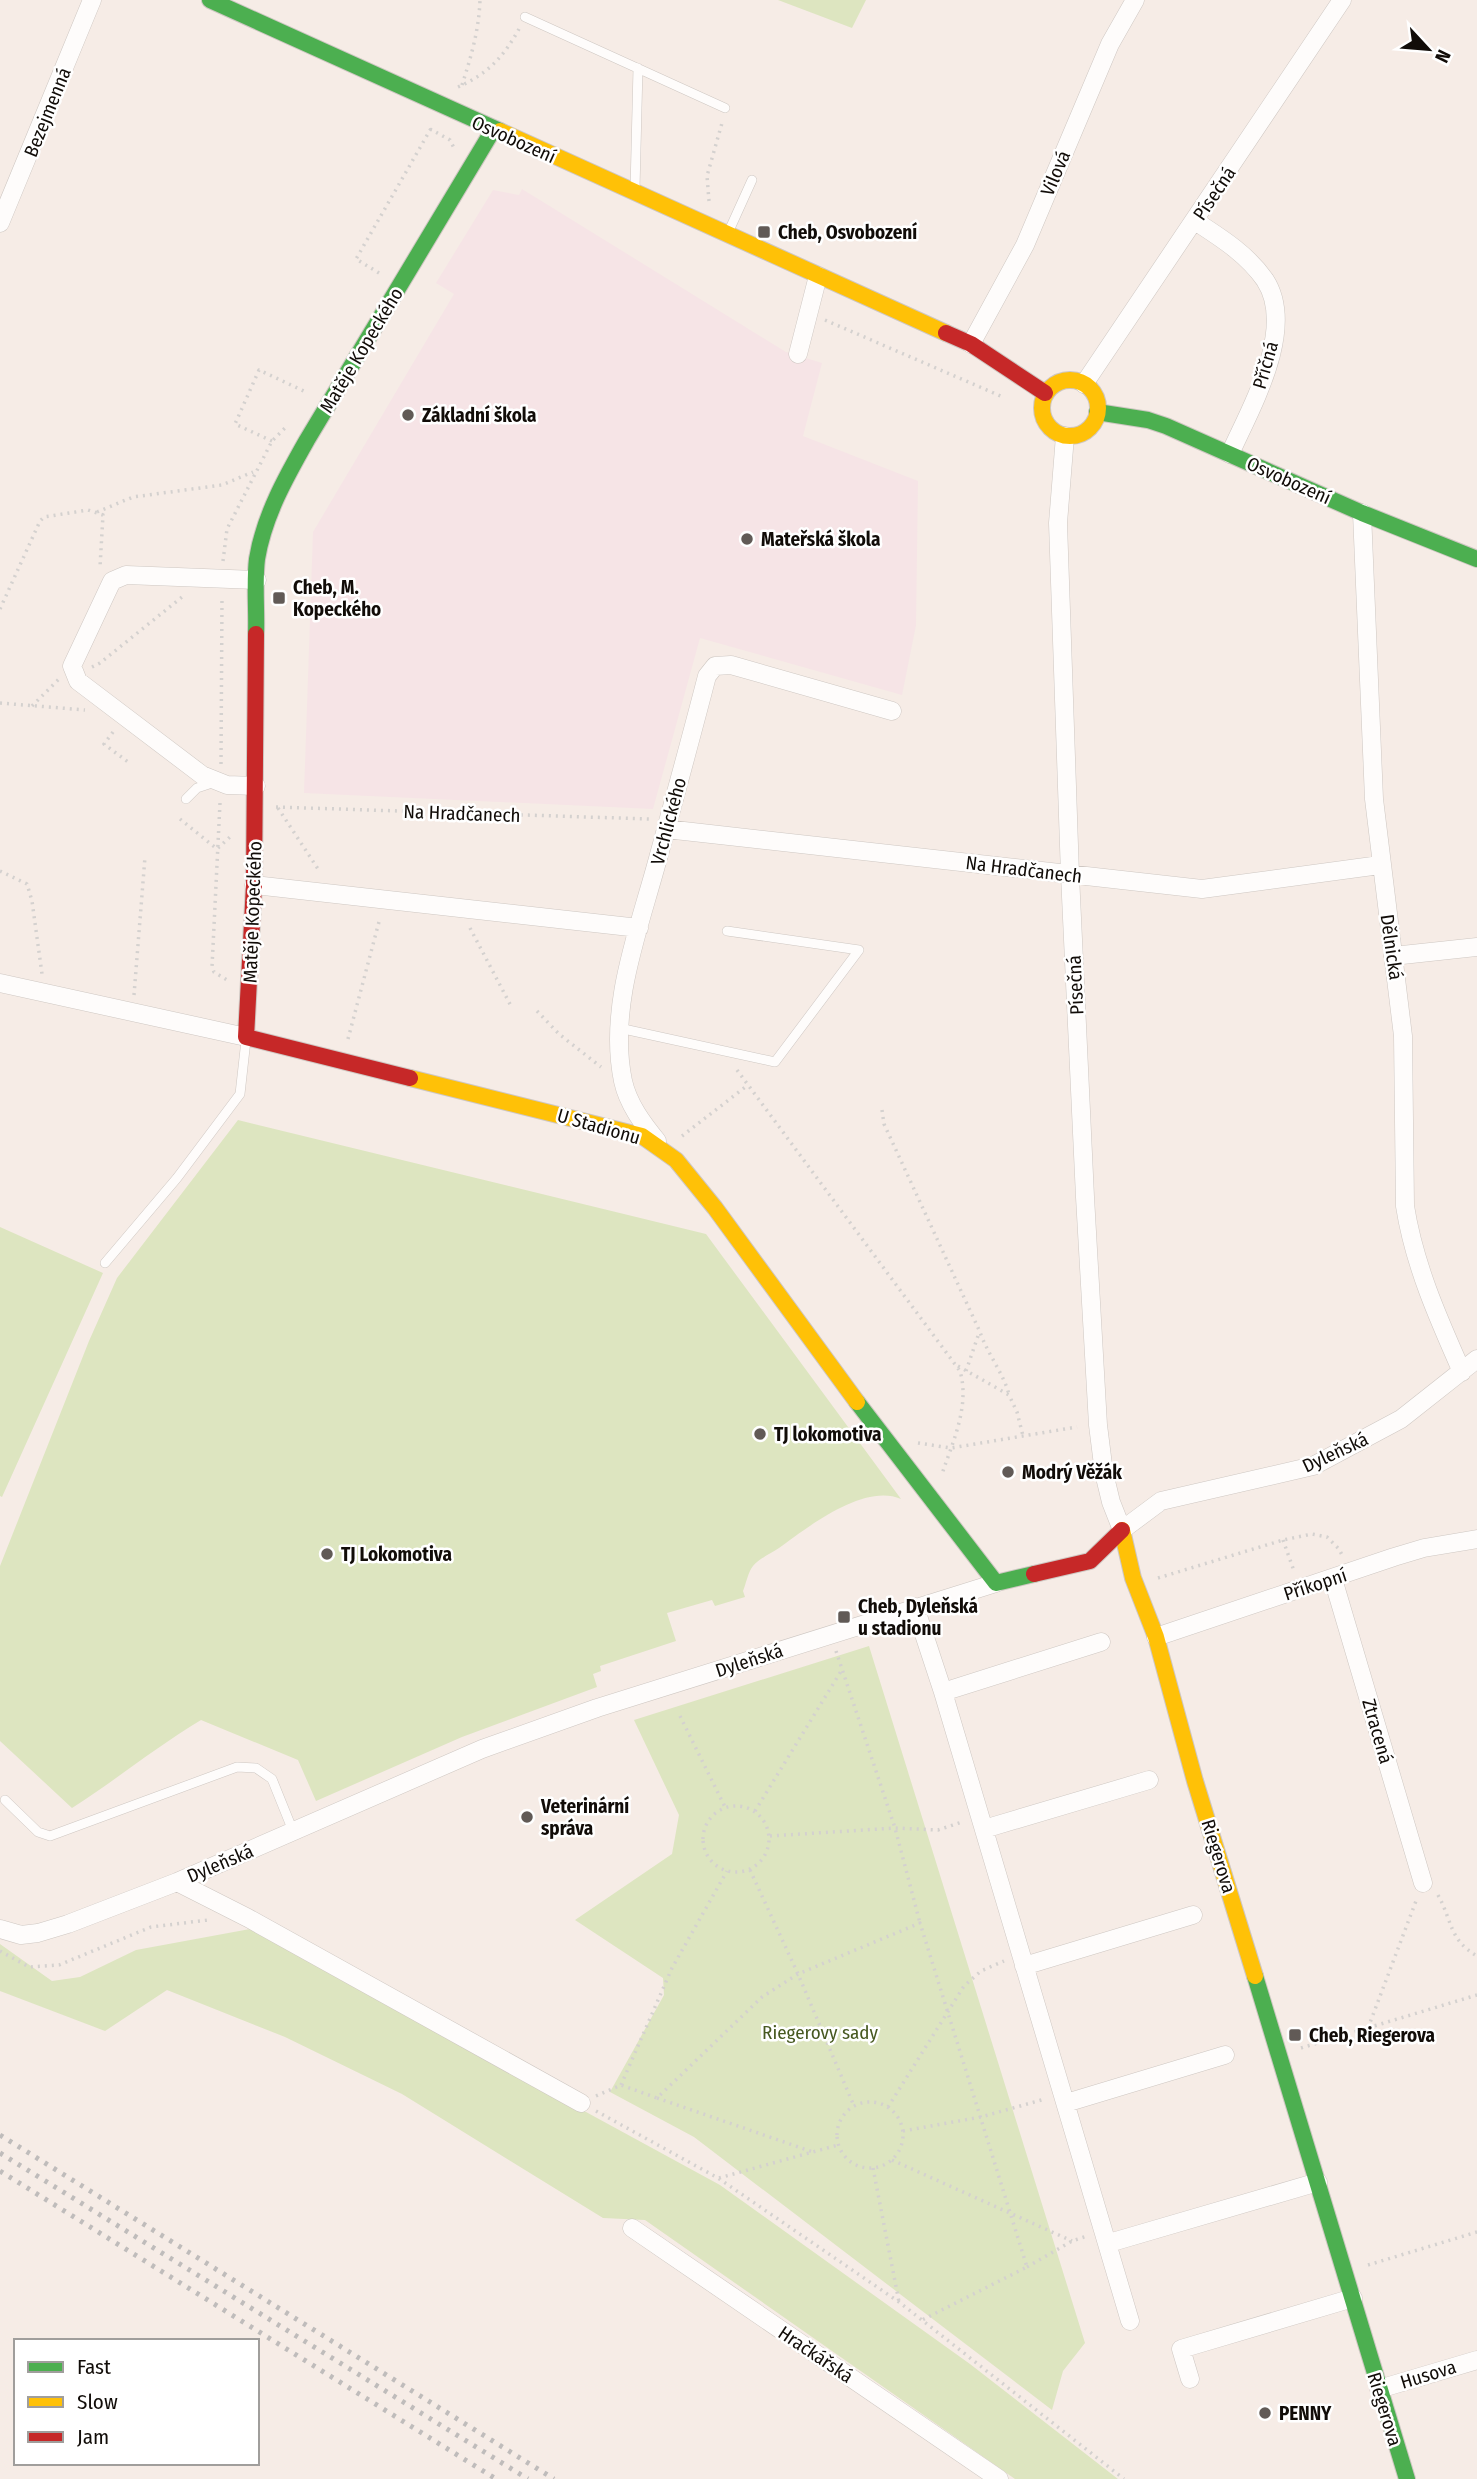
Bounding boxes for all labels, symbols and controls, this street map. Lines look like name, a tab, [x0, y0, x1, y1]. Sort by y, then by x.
north arrow	[1393, 14, 1463, 84]
text: N	[1430, 46, 1456, 66]
street label: Bezejmenná	[19, 64, 76, 160]
street label: Osvobození	[468, 111, 560, 168]
street label: Vilová	[1036, 147, 1075, 199]
street label: Písečná	[1188, 162, 1241, 224]
place label: Cheb, Osvobození	[778, 221, 917, 244]
marker: Cheb, Osvobození	[756, 224, 772, 240]
street label: Matěje Kopeckého	[315, 283, 408, 417]
street label: Příčná	[1248, 339, 1283, 392]
place label: Základní škola	[422, 404, 536, 427]
marker: Základní škola	[400, 407, 416, 423]
street label: Osvobození	[1243, 452, 1335, 509]
place label: Mateřská škola	[761, 528, 880, 551]
marker: Mateřská škola	[739, 531, 755, 547]
place label: Cheb, M. Kopeckého	[293, 576, 381, 621]
marker: Cheb, M. Kopeckého	[271, 590, 287, 606]
street label: Vrchlického	[646, 775, 691, 867]
street label: Na Hradčanech	[403, 800, 521, 827]
street label: Matěje Kopeckého	[239, 841, 266, 984]
street label: Na Hradčanech	[964, 851, 1083, 888]
street label: Dělnická	[1376, 913, 1408, 981]
street label: Písečná	[1062, 955, 1089, 1015]
street label: U Stadionu	[555, 1104, 643, 1149]
place label: TJ lokomotiva	[774, 1423, 882, 1446]
marker: TJ lokomotiva	[752, 1426, 768, 1442]
street label: Dyleňská	[1299, 1427, 1372, 1478]
place label: Modrý Věžák	[1022, 1461, 1122, 1484]
marker: Modrý Věžák	[1000, 1464, 1016, 1480]
place label: TJ Lokomotiva	[341, 1543, 452, 1566]
marker: TJ Lokomotiva	[319, 1546, 335, 1562]
street label: Příkopní	[1281, 1563, 1350, 1605]
place label: Cheb, Dyleňská u stadionu	[858, 1595, 978, 1640]
marker: Cheb, Dyleňská u stadionu	[836, 1609, 852, 1625]
street label: Dyleňská	[712, 1639, 786, 1682]
street label: Ztracená	[1357, 1696, 1398, 1766]
place label: Veterinární správa	[540, 1795, 629, 1840]
marker: Veterinární správa	[519, 1809, 535, 1825]
street label: Riegerova	[1196, 1816, 1241, 1896]
street label: Dyleňská	[184, 1839, 257, 1888]
park label: Riegerovy sady	[762, 2021, 878, 2044]
place label: Cheb, Riegerova	[1309, 2024, 1435, 2047]
marker: Cheb, Riegerova	[1287, 2027, 1303, 2043]
street label: Hračkářská	[774, 2321, 857, 2388]
legend	[14, 2339, 259, 2465]
text: Fast	[77, 2354, 111, 2380]
street label: Husova	[1398, 2355, 1459, 2394]
street label: Riegerova	[1362, 2369, 1407, 2449]
text: Slow	[77, 2389, 118, 2415]
place label: PENNY	[1279, 2402, 1332, 2425]
marker: PENNY	[1257, 2405, 1273, 2421]
text: Jam	[77, 2424, 109, 2450]

